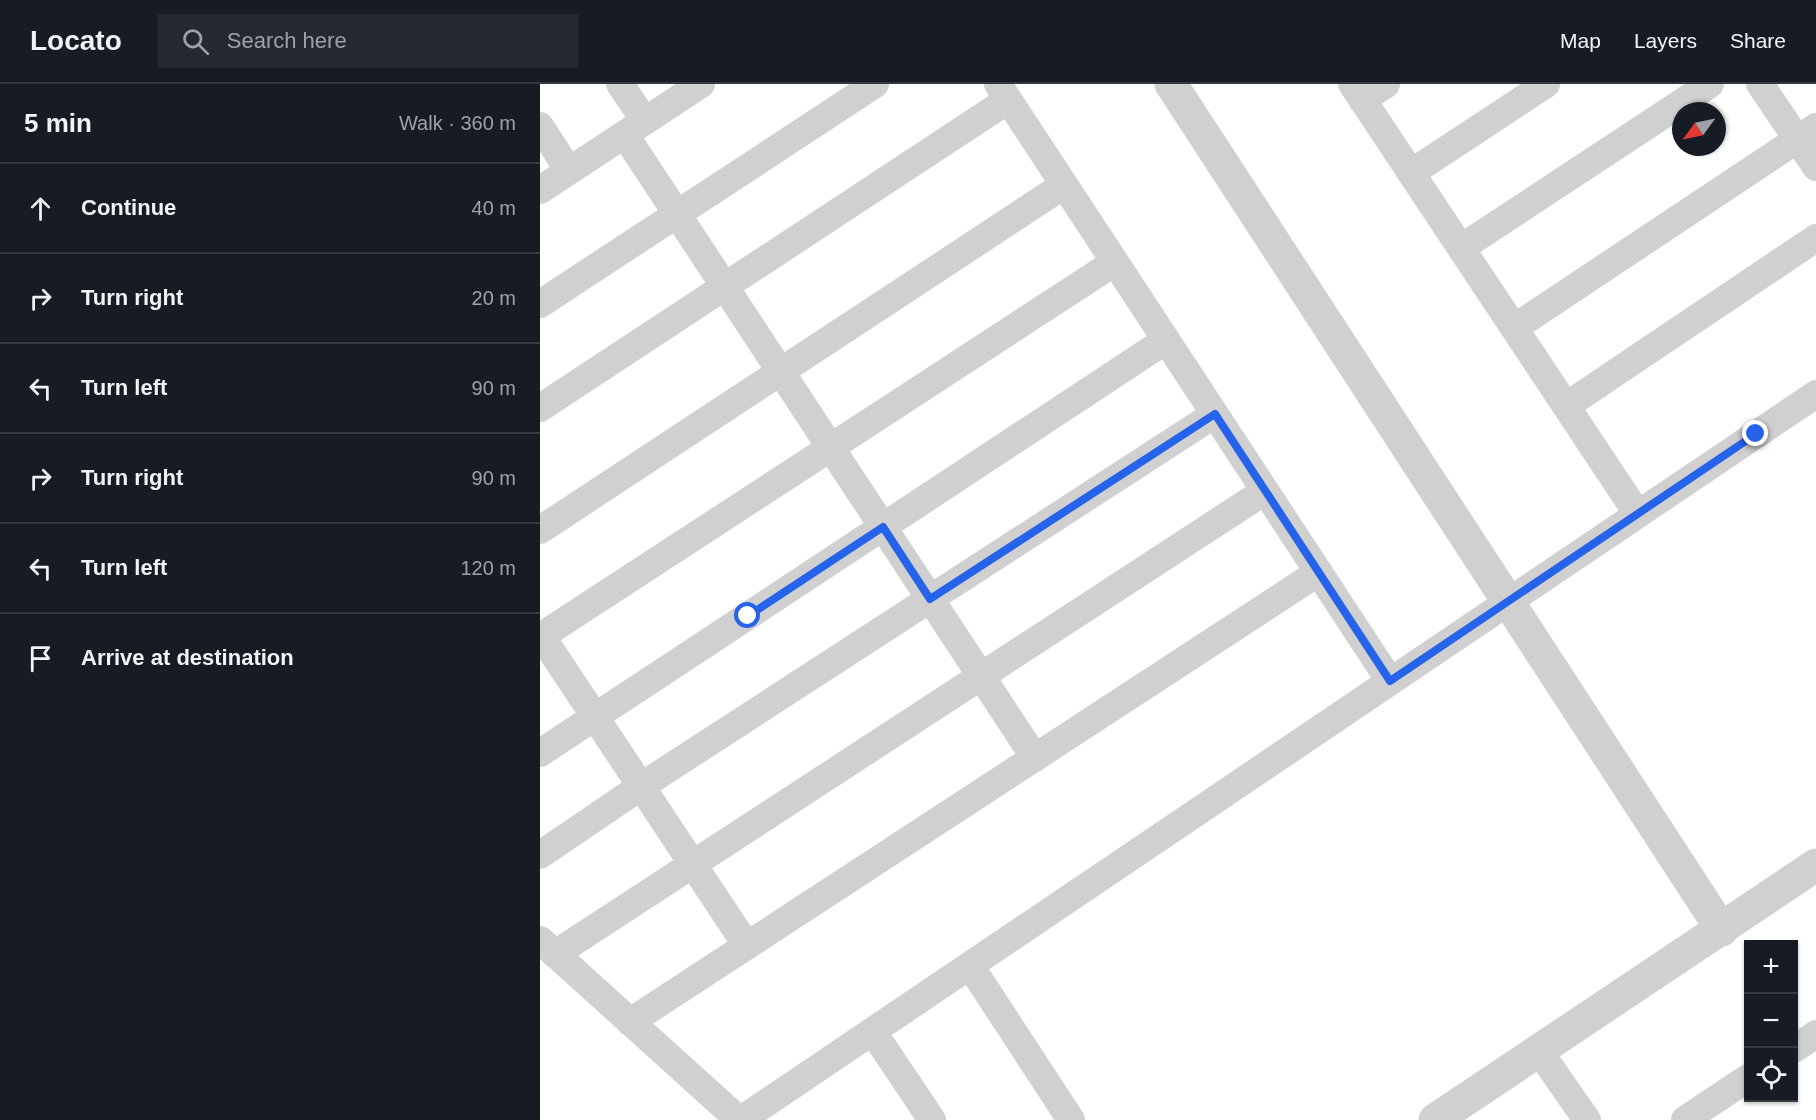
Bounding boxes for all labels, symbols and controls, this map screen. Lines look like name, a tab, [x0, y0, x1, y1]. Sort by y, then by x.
search box	[158, 14, 578, 68]
text: Locato	[30, 25, 122, 56]
icon: search	[179, 25, 212, 58]
text: Search here	[227, 28, 347, 53]
text: Map	[1560, 29, 1601, 52]
text: Layers	[1634, 29, 1697, 52]
text: Share	[1730, 29, 1786, 52]
north arrow	[1672, 102, 1726, 156]
text: 5 min	[24, 108, 92, 138]
text: Walk · 360 m	[399, 112, 516, 134]
icon: ahead	[24, 192, 57, 225]
text: Continue	[81, 195, 176, 220]
text: 40 m	[472, 197, 516, 219]
icon: right	[24, 282, 57, 315]
text: Turn right	[81, 285, 183, 310]
text: 20 m	[472, 287, 516, 309]
icon: left	[24, 372, 57, 405]
text: Turn left	[81, 375, 167, 400]
text: 90 m	[472, 377, 516, 399]
route end	[1742, 420, 1768, 446]
icon: right	[24, 462, 57, 495]
text: Turn right	[81, 465, 183, 490]
text: 90 m	[472, 467, 516, 489]
icon: left	[24, 552, 57, 585]
text: Turn left	[81, 555, 167, 580]
text: 120 m	[460, 557, 516, 579]
route start	[734, 602, 760, 628]
icon: arrive	[24, 642, 57, 675]
text: Arrive at destination	[81, 645, 294, 670]
map controls	[1744, 940, 1798, 1102]
button: +	[1744, 940, 1798, 994]
button: −	[1744, 994, 1798, 1048]
button: locate	[1744, 1048, 1798, 1102]

